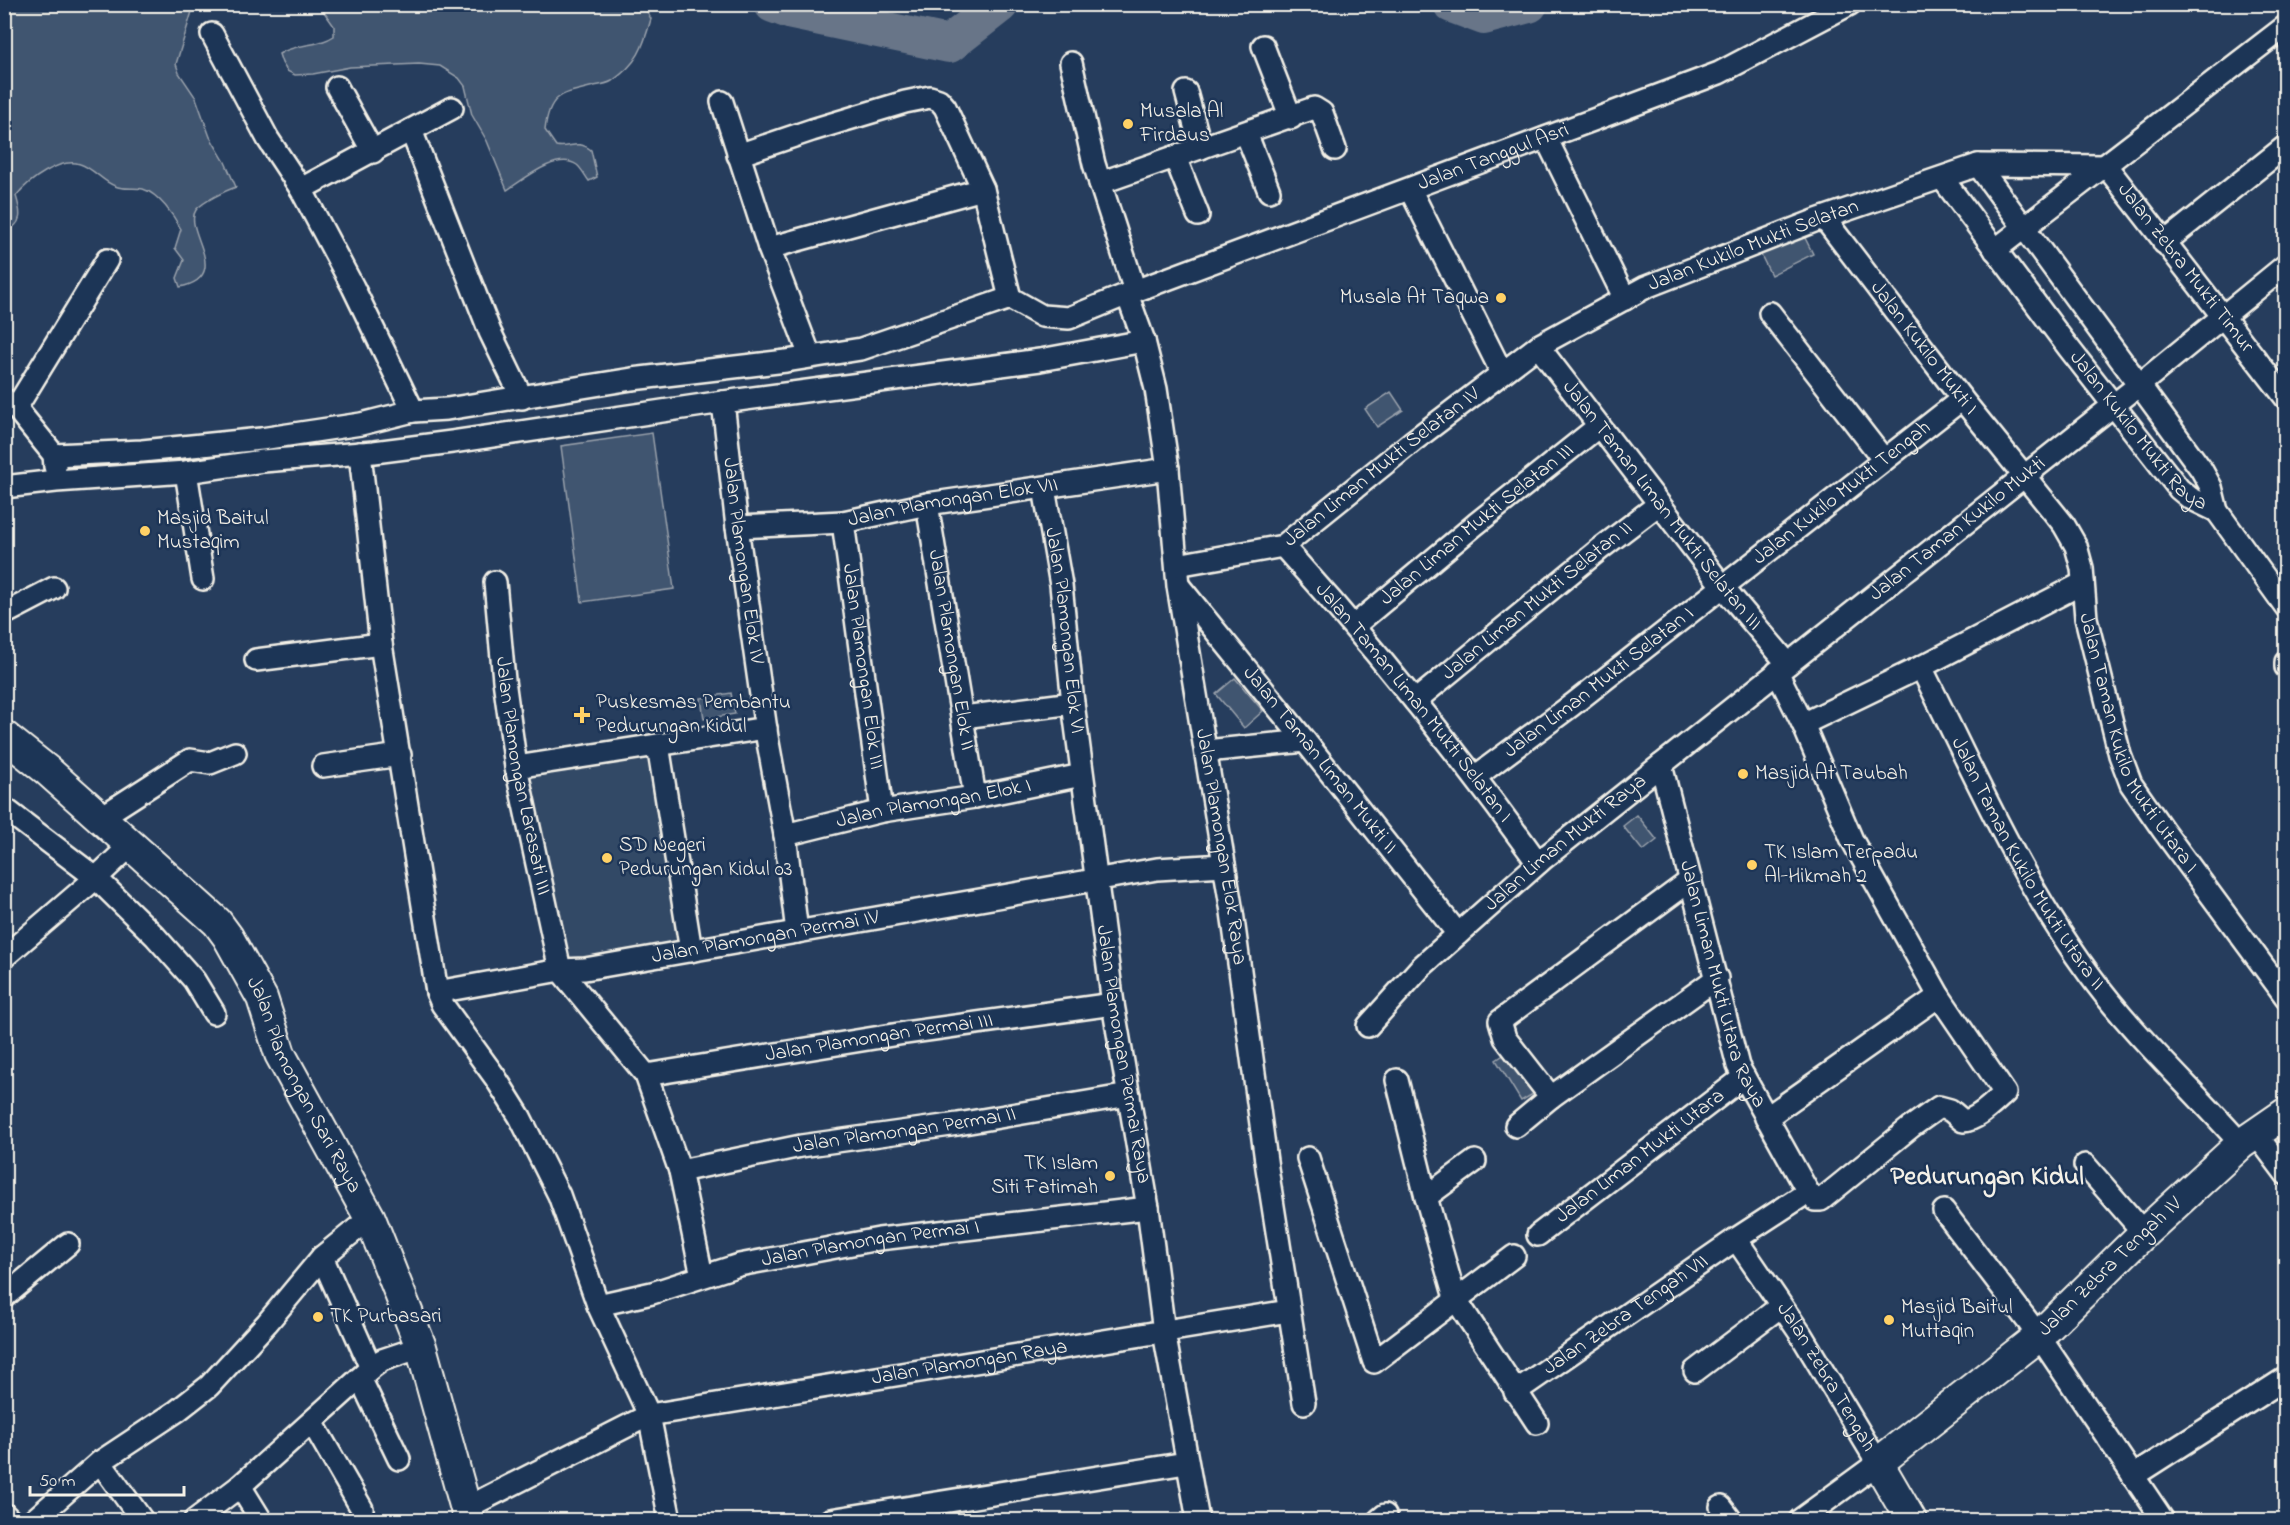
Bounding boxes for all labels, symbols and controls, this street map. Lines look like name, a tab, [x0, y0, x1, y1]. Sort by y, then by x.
place label: Musala Al Firdaus	[1139, 97, 1223, 151]
street label: Jalan Tanggul Asri	[1413, 115, 1573, 199]
marker: Musala Al Firdaus	[1121, 117, 1135, 131]
street label: Jalan Zebra Mukti Timur	[2110, 177, 2261, 360]
street label: Jalan Kukilo Mukti Selatan	[1644, 192, 1863, 300]
street label: Jalan Kukilo Mukti I	[1862, 275, 1985, 422]
place label: Musala At Taqwa	[1340, 283, 1489, 313]
marker: Musala At Taqwa	[1494, 291, 1508, 305]
street label: Jalan Kukilo Mukti Raya	[2062, 345, 2212, 519]
street label: Jalan Taman Liman Mukti Selatan III	[1555, 374, 1769, 637]
street label: Jalan Liman Mukti Selatan IV	[1277, 380, 1487, 555]
street label: Jalan Kukilo Mukti Tengah	[1746, 414, 1938, 573]
street label: Jalan Liman Mukti Selatan III	[1374, 439, 1580, 611]
street label: Jalan Taman Kukilo Mukti	[1863, 450, 2052, 609]
street label: Jalan Plamongan Elok IV	[714, 456, 771, 666]
street label: Jalan Plamongan Elok VII	[845, 470, 1060, 535]
place label: Masjid Baitul Mustaqim	[157, 504, 269, 558]
marker: Masjid Baitul Mustaqim	[138, 524, 152, 538]
street label: Jalan Plamongan Elok VI	[1036, 525, 1092, 735]
street label: Jalan Plamongan Elok II	[920, 548, 982, 753]
street label: Jalan Plamongan Elok III	[834, 562, 891, 772]
street label: Jalan Taman Liman Mukti Selatan I	[1307, 576, 1519, 829]
street label: Jalan Liman Mukti Selatan II	[1498, 599, 1701, 766]
street label: Jalan Liman Mukti Selatan I	[1499, 600, 1699, 764]
street label: Jalan Taman Kukilo Mukti Utara I	[2070, 610, 2205, 880]
street label: Jalan Plamongan Larasati III	[487, 655, 558, 898]
street label: Jalan Taman Liman Mukti II	[1235, 660, 1404, 861]
place label: Puskesmas Pembantu Pedurungan Kidul	[596, 688, 791, 744]
marker: Puskesmas Pembantu Pedurungan Kidul	[573, 706, 591, 724]
street label: Jalan Plamongan Elok Raya	[1187, 726, 1254, 967]
street label: Jalan Taman Kukilo Mukti Utara II	[1943, 732, 2112, 997]
place label: Masjid At Taubah	[1755, 759, 1908, 789]
street label: Jalan Liman Mukti Raya	[1478, 767, 1653, 919]
marker: Masjid At Taubah	[1736, 767, 1750, 781]
street label: Jalan Plamongan Elok I	[833, 771, 1034, 837]
place label: SD Negeri Pedurungan Kidul 03	[619, 831, 793, 887]
place label: TK Islam Terpadu Al-Hikmah 2	[1764, 838, 1918, 892]
marker: SD Negeri Pedurungan Kidul 03	[600, 851, 614, 865]
street label: Jalan Liman Mukti Utara Raya	[1671, 857, 1774, 1114]
marker: TK Islam Terpadu Al-Hikmah 2	[1745, 858, 1759, 872]
street label: Jalan Plamongan Permai IV	[649, 903, 881, 972]
street label: Jalan Plamongan Permai Raya	[1088, 923, 1159, 1186]
street label: Jalan Plamongan Sari Raya	[238, 971, 369, 1199]
street label: Jalan Plamongan Permai III	[763, 1006, 995, 1070]
street label: Jalan Liman Mukti Utara	[1549, 1082, 1731, 1231]
street label: Jalan Plamongan Permai II	[790, 1099, 1018, 1162]
place label: TK Islam Siti Fatimah	[991, 1149, 1098, 1203]
district label: Pedurungan Kidul	[1890, 1158, 2084, 1198]
marker: TK Islam Siti Fatimah	[1103, 1169, 1117, 1183]
street label: Jalan Zebra Tengah IV	[2031, 1190, 2189, 1344]
street label: Jalan Plamongan Permai I	[759, 1213, 981, 1276]
street label: Jalan Zebra Tengah VII	[1537, 1247, 1715, 1383]
place label: Masjid Baitul Muttaqin	[1901, 1293, 2013, 1347]
street label: Jalan Zebra Tengah	[1769, 1297, 1883, 1458]
place label: TK Purbasari	[330, 1302, 442, 1332]
marker: TK Purbasari	[311, 1310, 325, 1324]
marker: Masjid Baitul Muttaqin	[1882, 1313, 1896, 1327]
street label: Jalan Plamongan Raya	[869, 1332, 1070, 1394]
scale bar	[30, 1459, 184, 1497]
text: 50 m	[39, 1469, 76, 1495]

